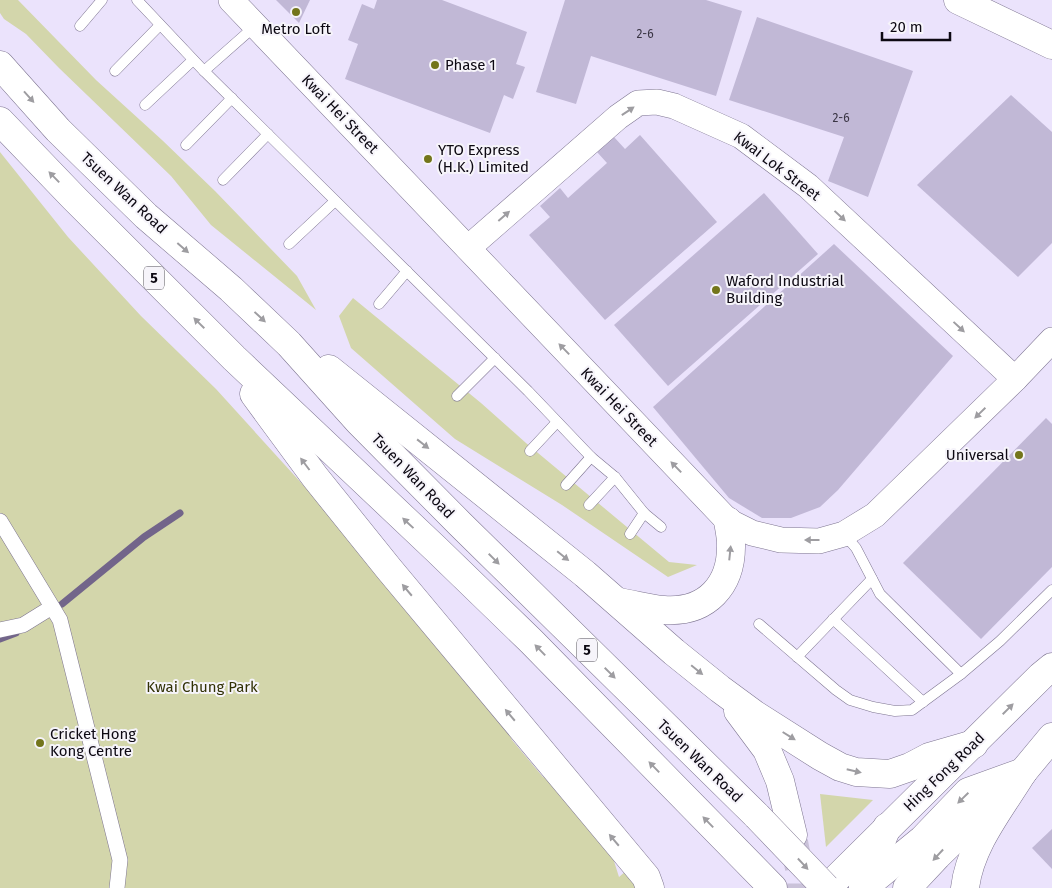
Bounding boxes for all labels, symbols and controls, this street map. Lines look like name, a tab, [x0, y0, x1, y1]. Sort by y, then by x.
marker: Metro Loft	[290, 6, 302, 18]
scale bar	[882, 10, 950, 42]
text: 20 m	[890, 18, 923, 36]
place label: Metro Loft	[261, 20, 331, 38]
house number: 2-6	[636, 27, 654, 41]
place label: Phase 1	[445, 56, 496, 74]
marker: Phase 1	[429, 59, 441, 71]
street label: Kwai Hei Street	[298, 71, 383, 158]
one-way arrow	[23, 91, 35, 103]
one-way arrow	[621, 106, 634, 115]
house number: 2-6	[832, 111, 850, 125]
street label: Kwai Lok Street	[730, 128, 824, 205]
place label: YTO Express (H.K.) Limited	[438, 141, 529, 176]
street label: Tsuen Wan Road	[77, 149, 171, 237]
marker: YTO Express (H.K.) Limited	[422, 153, 434, 165]
one-way arrow	[48, 172, 60, 184]
one-way arrow	[834, 210, 846, 222]
one-way arrow	[498, 211, 511, 222]
one-way arrow	[177, 242, 189, 254]
road number: 5	[144, 266, 164, 290]
place label: Waford Industrial Building	[726, 272, 844, 307]
marker: Waford Industrial Building	[710, 284, 722, 296]
one-way arrow	[254, 311, 266, 323]
one-way arrow	[194, 318, 206, 330]
one-way arrow	[952, 321, 964, 333]
one-way arrow	[558, 343, 570, 355]
street label: Kwai Hei Street	[577, 364, 662, 451]
one-way arrow	[974, 407, 986, 419]
street label: Tsuen Wan Road	[368, 430, 458, 522]
one-way arrow	[416, 439, 429, 450]
place label: Universal	[946, 446, 1010, 464]
marker: Universal	[1013, 449, 1025, 461]
one-way arrow	[300, 457, 310, 471]
one-way arrow	[670, 461, 682, 473]
one-way arrow	[403, 517, 415, 529]
one-way arrow	[804, 536, 820, 544]
one-way arrow	[727, 544, 735, 560]
one-way arrow	[556, 550, 569, 561]
one-way arrow	[488, 552, 500, 564]
one-way arrow	[401, 584, 412, 597]
road number: 5	[577, 638, 597, 662]
one-way arrow	[534, 645, 546, 657]
one-way arrow	[690, 665, 703, 676]
one-way arrow	[604, 667, 616, 679]
park label: Kwai Chung Park	[146, 678, 258, 696]
one-way arrow	[1002, 704, 1014, 716]
one-way arrow	[505, 709, 516, 722]
street label: Tsuen Wan Road	[654, 716, 746, 806]
place label: Cricket Hong Kong Centre	[50, 725, 136, 760]
street label: Hing Fong Road	[900, 729, 988, 815]
one-way arrow	[782, 731, 795, 741]
marker: Cricket Hong Kong Centre	[34, 737, 46, 749]
one-way arrow	[648, 761, 660, 773]
one-way arrow	[846, 767, 861, 775]
one-way arrow	[957, 792, 969, 804]
one-way arrow	[702, 817, 714, 829]
one-way arrow	[609, 834, 620, 847]
one-way arrow	[932, 849, 944, 861]
one-way arrow	[797, 857, 809, 869]

